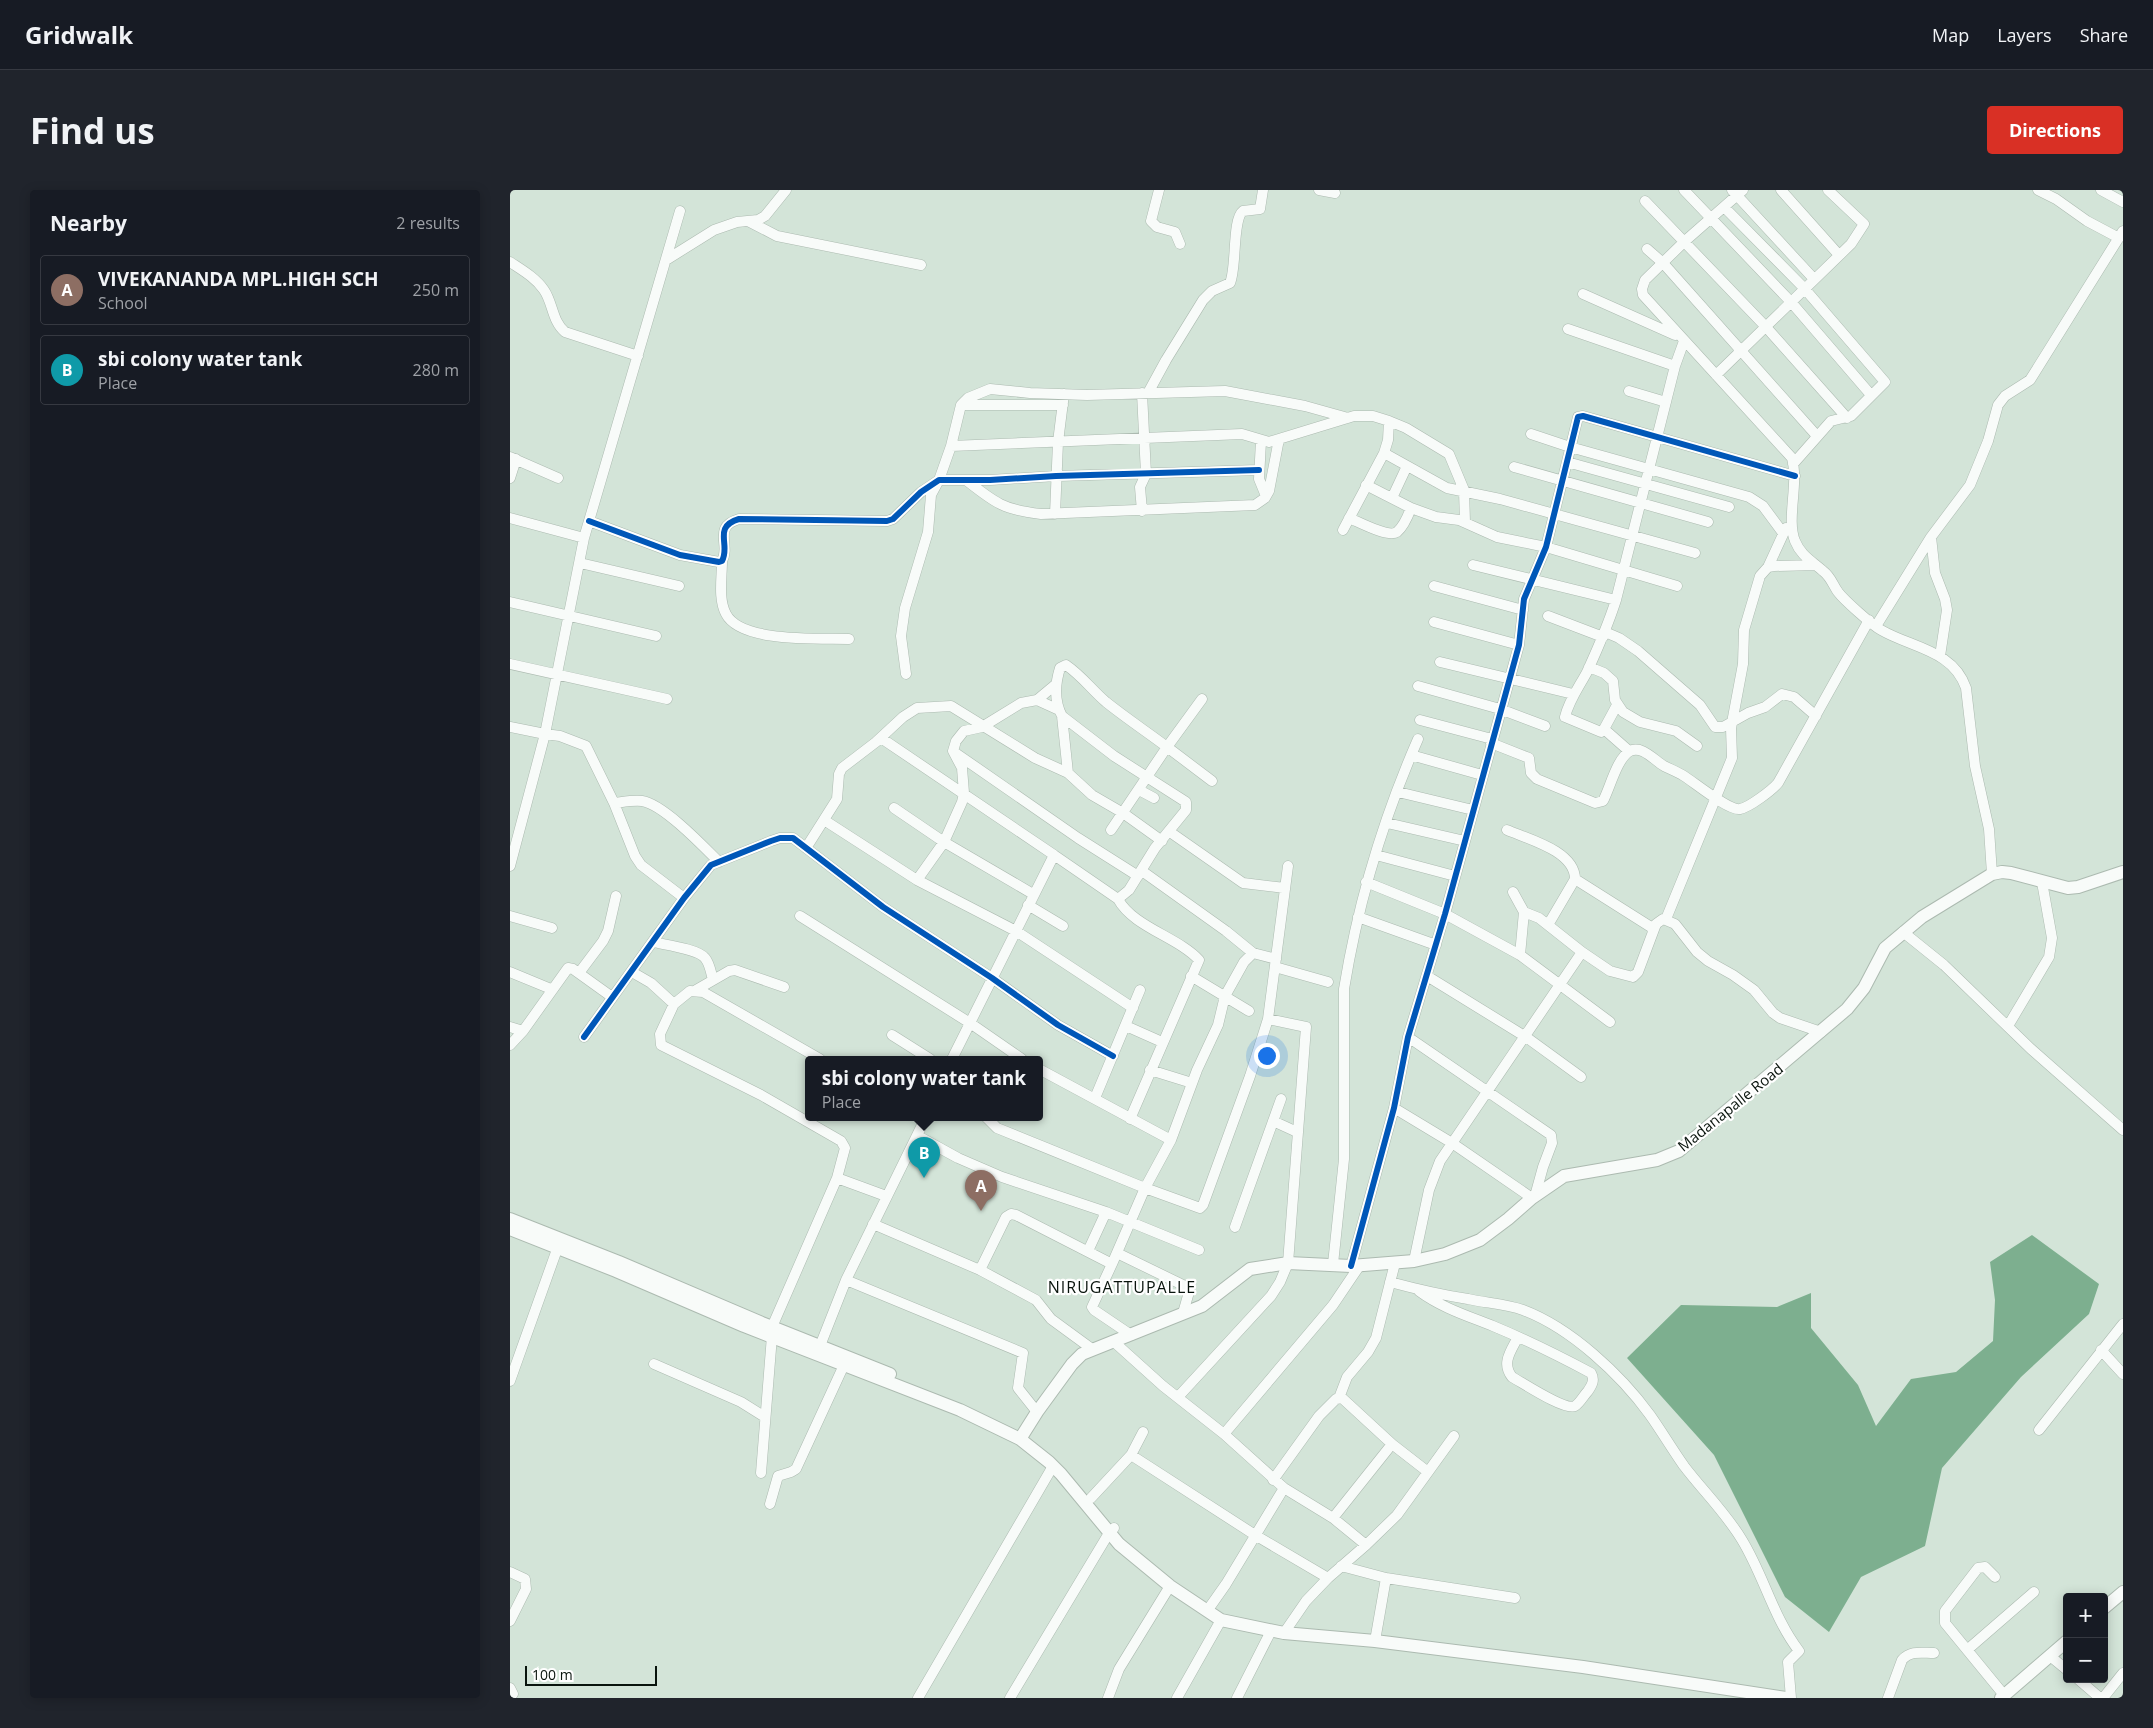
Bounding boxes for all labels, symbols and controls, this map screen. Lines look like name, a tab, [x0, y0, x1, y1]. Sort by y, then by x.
text: Gridwalk	[25, 18, 133, 51]
text: Map	[1932, 23, 1969, 47]
text: Layers	[1997, 23, 2052, 47]
text: Share	[2080, 23, 2128, 47]
button: Directions	[1987, 106, 2123, 154]
text: Find us	[30, 107, 155, 154]
text: Nearby	[50, 209, 127, 237]
text: 2 results	[396, 212, 460, 234]
text: VIVEKANANDA MPL.HIGH SCH	[98, 266, 379, 292]
text: A	[61, 279, 73, 301]
text: 250 m	[413, 279, 459, 301]
text: School	[98, 292, 148, 314]
text: sbi colony water tank	[98, 346, 302, 372]
text: B	[62, 359, 72, 381]
text: 280 m	[413, 359, 459, 381]
text: Place	[98, 372, 137, 394]
your location	[1254, 1043, 1280, 1069]
popup	[805, 1056, 1043, 1121]
street label: Madanapalle Road	[1673, 1058, 1787, 1156]
text: sbi colony water tank	[822, 1065, 1026, 1091]
text: Place	[822, 1091, 861, 1113]
pin: B	[908, 1137, 940, 1178]
pin: A	[965, 1170, 997, 1211]
district label: NIRUGATTUPALLE	[1048, 1276, 1196, 1298]
map controls	[2063, 1593, 2108, 1683]
button: +	[2063, 1593, 2108, 1638]
button: −	[2063, 1638, 2108, 1683]
scale bar	[525, 1663, 658, 1686]
text: 100 m	[532, 1665, 573, 1684]

